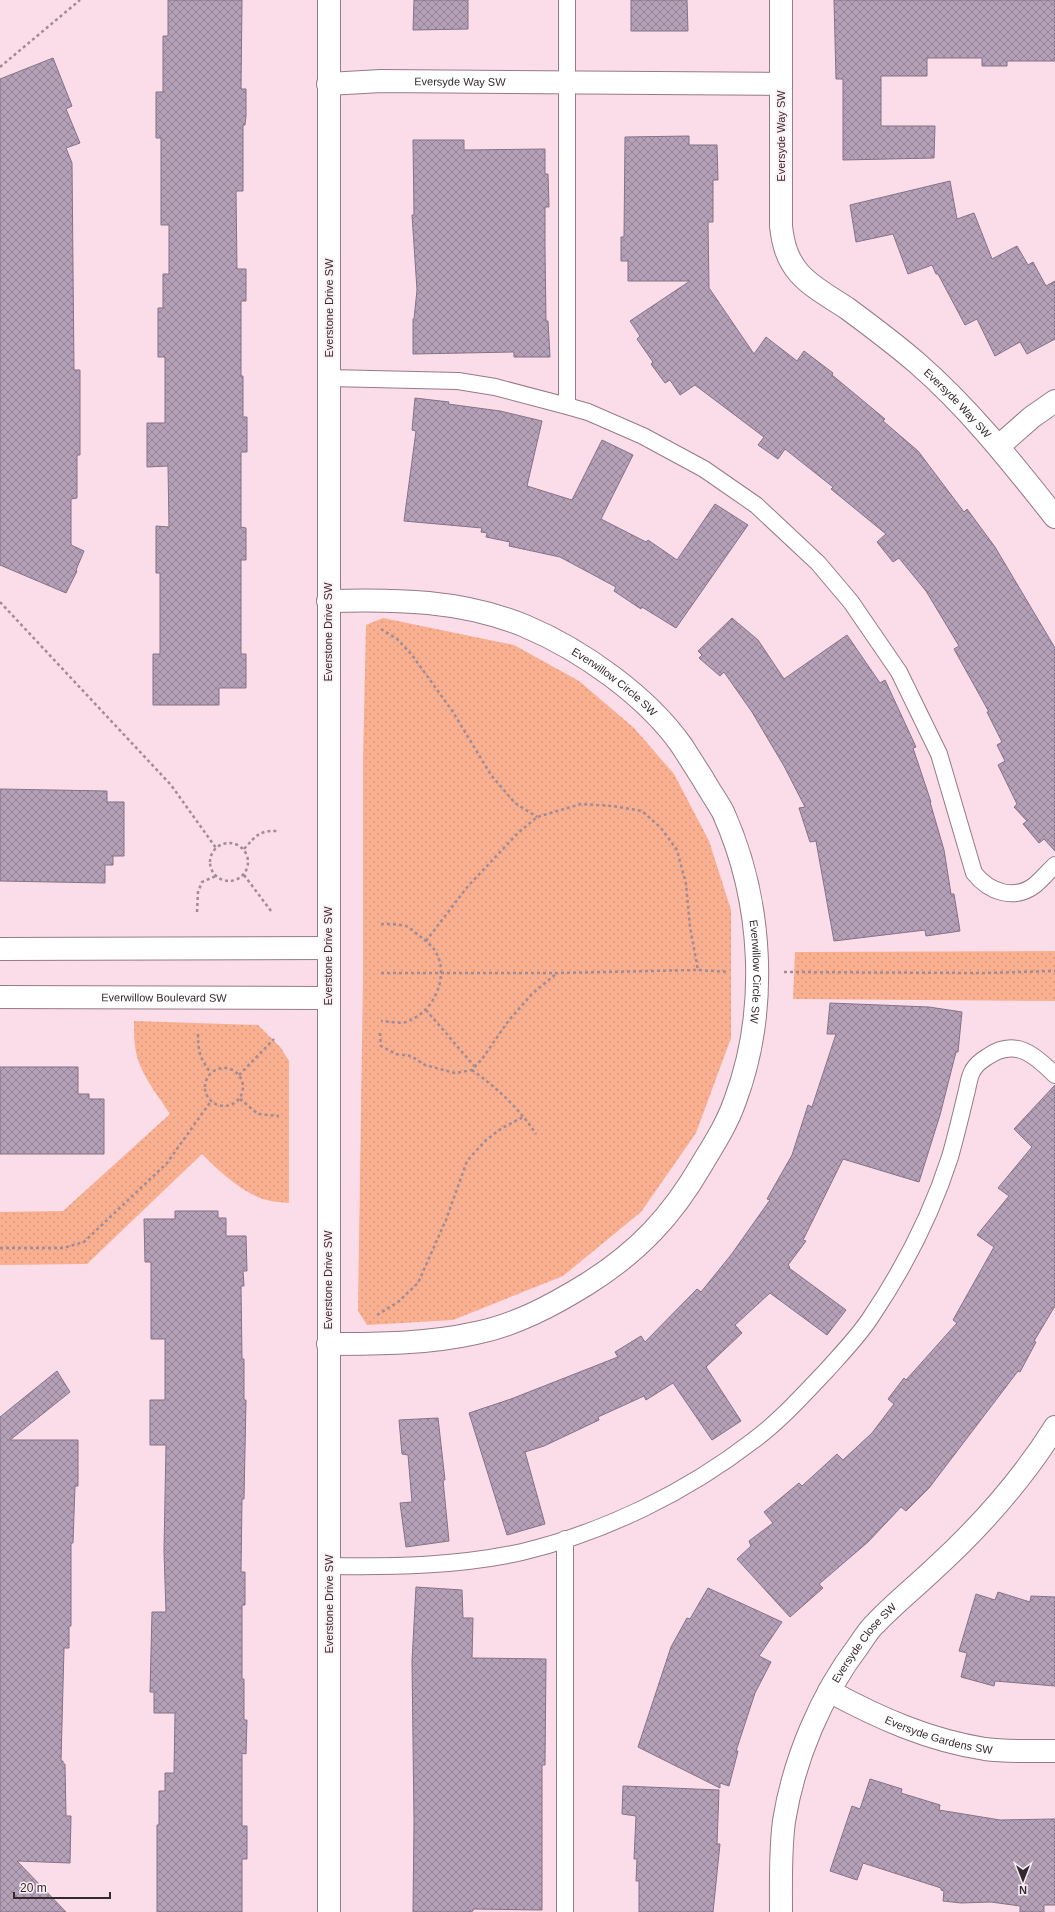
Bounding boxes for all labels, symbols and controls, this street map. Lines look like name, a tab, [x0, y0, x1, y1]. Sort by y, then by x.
street label: Eversyde Way SW	[414, 75, 506, 88]
street label: Eversyde Way SW	[775, 90, 787, 182]
street label: Everstone Drive SW	[323, 258, 335, 358]
street label: Eversyde Way SW	[922, 366, 994, 441]
street label: Everstone Drive SW	[322, 582, 334, 682]
street label: Everwillow Circle SW	[570, 645, 660, 719]
street label: Everstone Drive SW	[322, 906, 334, 1006]
street label: Everwillow Circle SW	[748, 919, 763, 1025]
street label: Everwillow Boulevard SW	[101, 991, 227, 1004]
street label: Everstone Drive SW	[322, 1230, 334, 1330]
street label: Everstone Drive SW	[323, 1554, 335, 1654]
street label: Eversyde Close SW	[829, 1600, 899, 1685]
street label: Eversyde Gardens SW	[883, 1713, 994, 1756]
north arrow	[1003, 1860, 1043, 1900]
scale bar	[14, 1874, 110, 1900]
text: 20 m	[20, 1881, 47, 1895]
text: N	[1019, 1884, 1027, 1896]

